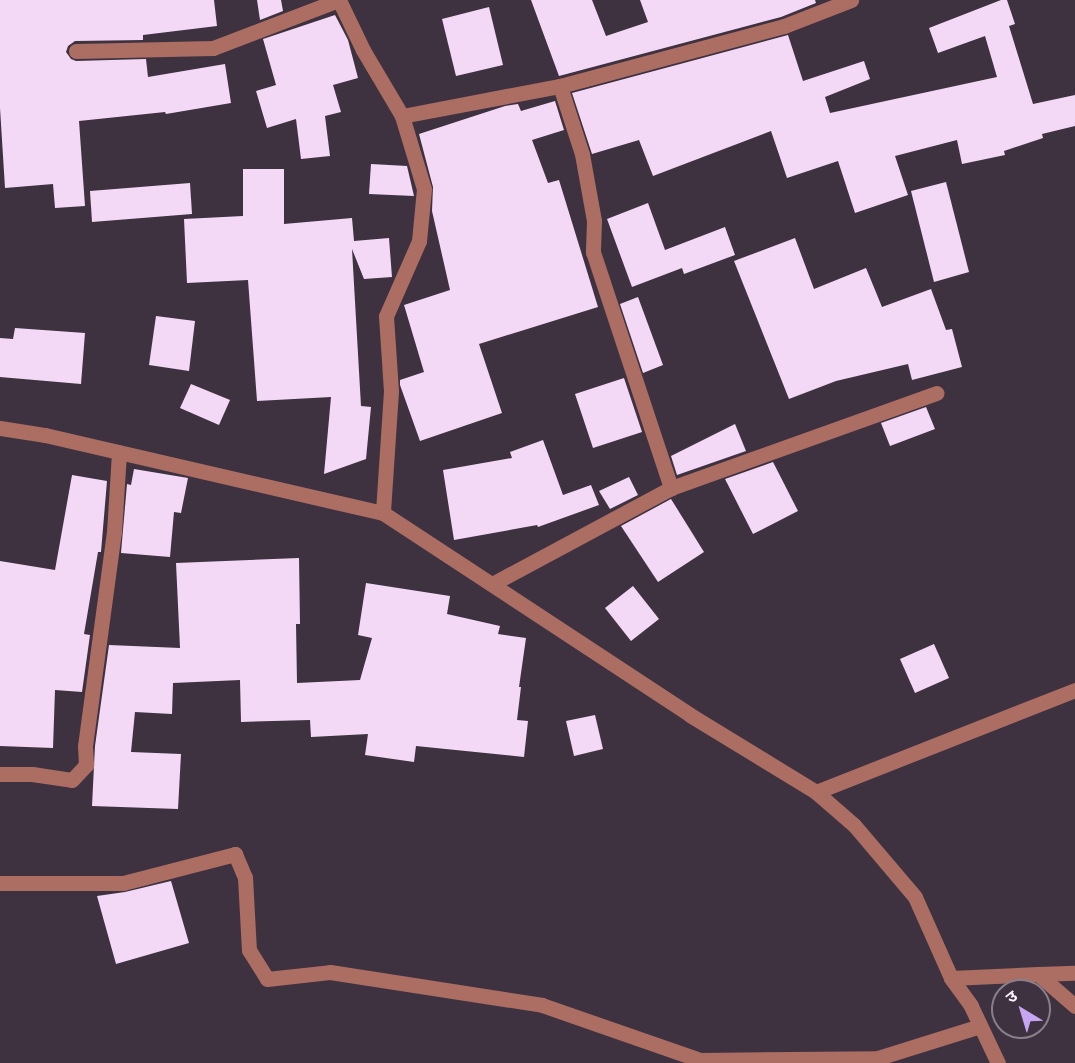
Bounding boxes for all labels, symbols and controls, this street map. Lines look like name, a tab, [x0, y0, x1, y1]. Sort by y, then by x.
north arrow	[991, 979, 1051, 1039]
text: उ	[1001, 986, 1021, 1007]

